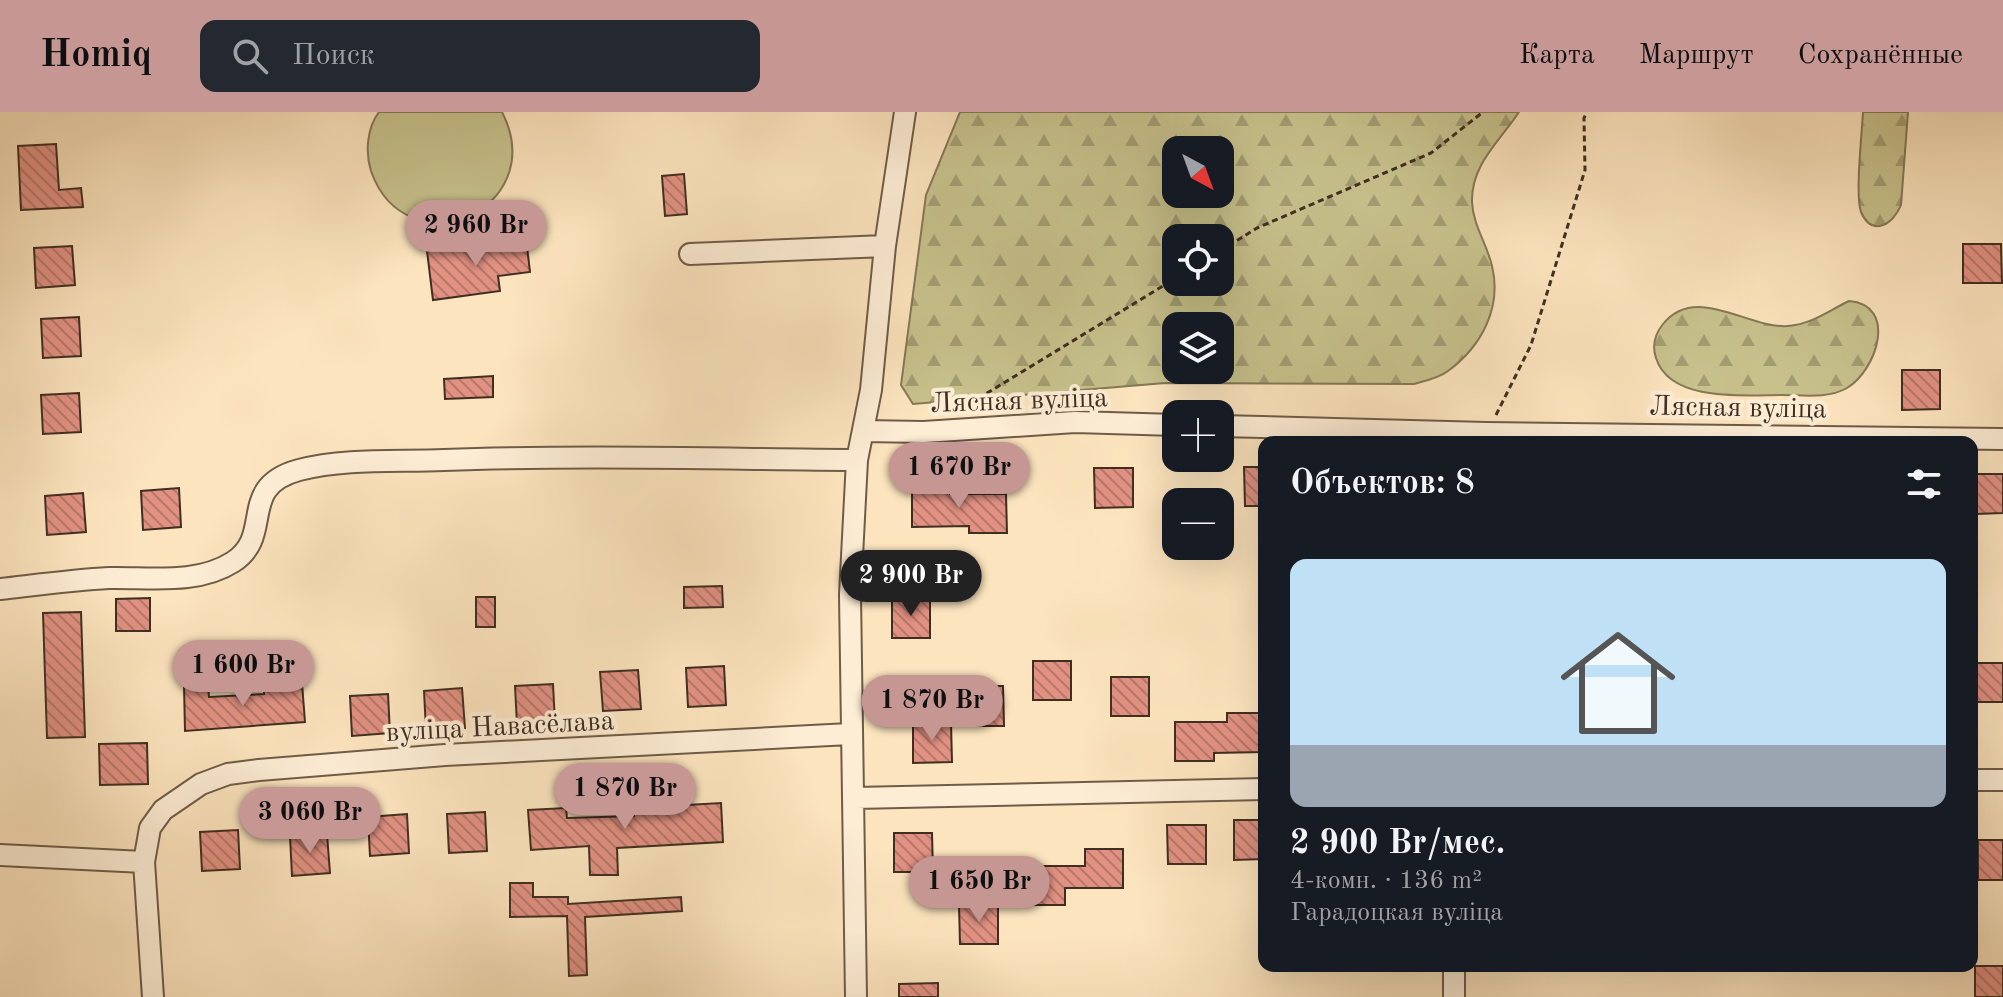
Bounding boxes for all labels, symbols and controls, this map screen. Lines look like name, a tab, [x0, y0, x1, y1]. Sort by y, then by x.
search box	[200, 20, 760, 92]
icon: search	[228, 34, 272, 78]
text: Homiq	[40, 37, 152, 75]
text: Поиск	[292, 41, 375, 71]
text: Карта	[1519, 42, 1595, 70]
text: Маршрут	[1639, 42, 1754, 70]
text: Сохранённые	[1798, 42, 1963, 70]
north arrow	[1162, 136, 1234, 208]
map controls	[1162, 136, 1234, 560]
pin: 2 960 Br	[393, 200, 559, 268]
text: 2 960 Br	[424, 213, 528, 239]
button: locate	[1162, 224, 1234, 296]
button: layers	[1162, 312, 1234, 384]
street label: Лясная вуліца	[930, 385, 1109, 419]
street label: Лясная вуліца	[1649, 393, 1827, 425]
button: +	[1162, 400, 1234, 472]
pin: 1 670 Br	[876, 442, 1042, 510]
text: 1 670 Br	[907, 455, 1011, 481]
icon: filters	[1902, 462, 1946, 506]
text: Объектов: 8	[1290, 467, 1475, 501]
button: −	[1162, 488, 1234, 560]
pin: 2 900 Br	[828, 550, 994, 618]
text: 2 900 Br	[859, 563, 963, 589]
icon: home	[1546, 611, 1690, 755]
pin: 1 600 Br	[160, 640, 326, 708]
text: 1 600 Br	[191, 653, 295, 679]
pin: 1 870 Br	[849, 675, 1015, 743]
text: 1 870 Br	[880, 688, 984, 714]
street label: вуліца Навасёлава	[385, 708, 615, 748]
pin: 1 870 Br	[542, 763, 708, 831]
text: 1 870 Br	[573, 776, 677, 802]
pin: 3 060 Br	[227, 787, 393, 855]
text: 3 060 Br	[258, 800, 362, 826]
text: 2 900 Br/мес.	[1290, 827, 1505, 861]
pin: 1 650 Br	[896, 856, 1062, 924]
text: 4-комн. · 136 m²	[1290, 868, 1482, 894]
text: 1 650 Br	[927, 869, 1031, 895]
text: Гарадоцкая вуліца	[1290, 900, 1503, 926]

